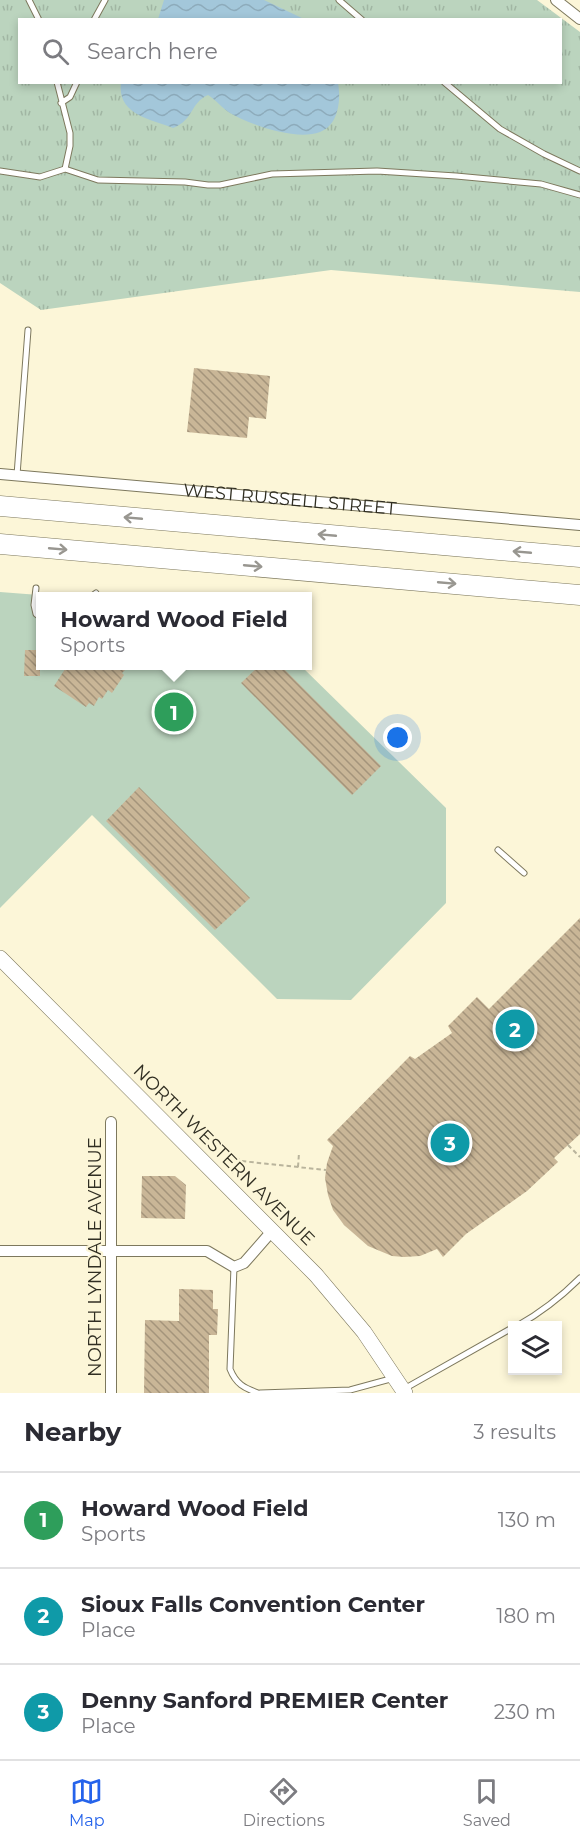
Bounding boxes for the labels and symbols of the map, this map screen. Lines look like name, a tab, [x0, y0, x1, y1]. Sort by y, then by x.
street label: WEST RUSSELL STREET	[182, 479, 398, 520]
one-way arrow	[124, 512, 144, 523]
one-way arrow	[318, 529, 338, 540]
one-way arrow	[48, 544, 68, 555]
one-way arrow	[512, 546, 532, 557]
one-way arrow	[242, 561, 262, 572]
one-way arrow	[436, 578, 456, 589]
pin: 1	[154, 690, 194, 734]
your location	[383, 723, 412, 752]
pin: 2	[496, 1006, 534, 1052]
street label: NORTH WESTERN AVENUE	[129, 1060, 319, 1250]
pin: 3	[430, 1120, 470, 1166]
street label: NORTH LYNDALE AVENUE	[84, 1137, 106, 1377]

